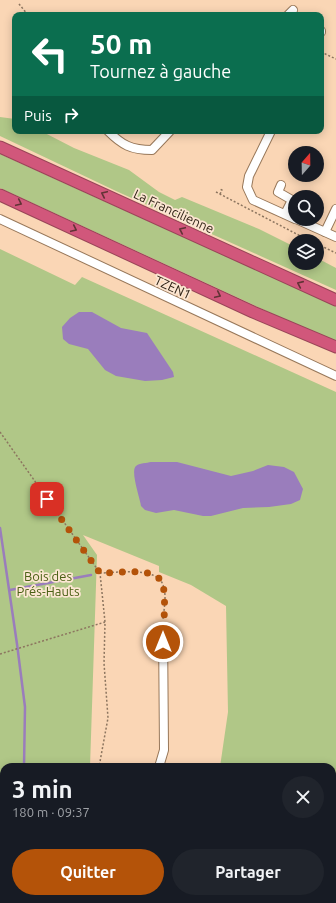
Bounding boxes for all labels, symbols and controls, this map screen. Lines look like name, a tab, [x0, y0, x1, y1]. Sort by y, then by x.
icon: left	[24, 28, 76, 80]
text: 50 m	[90, 28, 152, 59]
text: Tournez à gauche	[90, 61, 231, 81]
icon: right	[60, 104, 82, 126]
text: Puis	[24, 107, 52, 124]
north arrow	[288, 146, 324, 182]
map controls	[288, 146, 324, 270]
street label: La Francilienne	[132, 186, 216, 236]
button: search	[288, 190, 324, 226]
one-way arrow	[101, 191, 109, 199]
one-way arrow	[16, 199, 23, 207]
one-way arrow	[70, 224, 78, 232]
one-way arrow	[179, 227, 187, 235]
button: layers	[288, 234, 324, 270]
street label: TZEN1	[153, 273, 193, 301]
one-way arrow	[297, 281, 305, 289]
one-way arrow	[213, 290, 221, 298]
pin	[30, 482, 64, 516]
icon: arrive	[36, 488, 58, 510]
park label: Bois des Prés-Hauts	[16, 569, 80, 598]
position arrow	[142, 621, 184, 663]
text: 3 min	[12, 776, 73, 803]
button: close	[282, 776, 324, 818]
text: 180 m · 09:37	[12, 805, 90, 819]
button: Quitter	[12, 849, 164, 895]
button: Partager	[172, 849, 324, 895]

